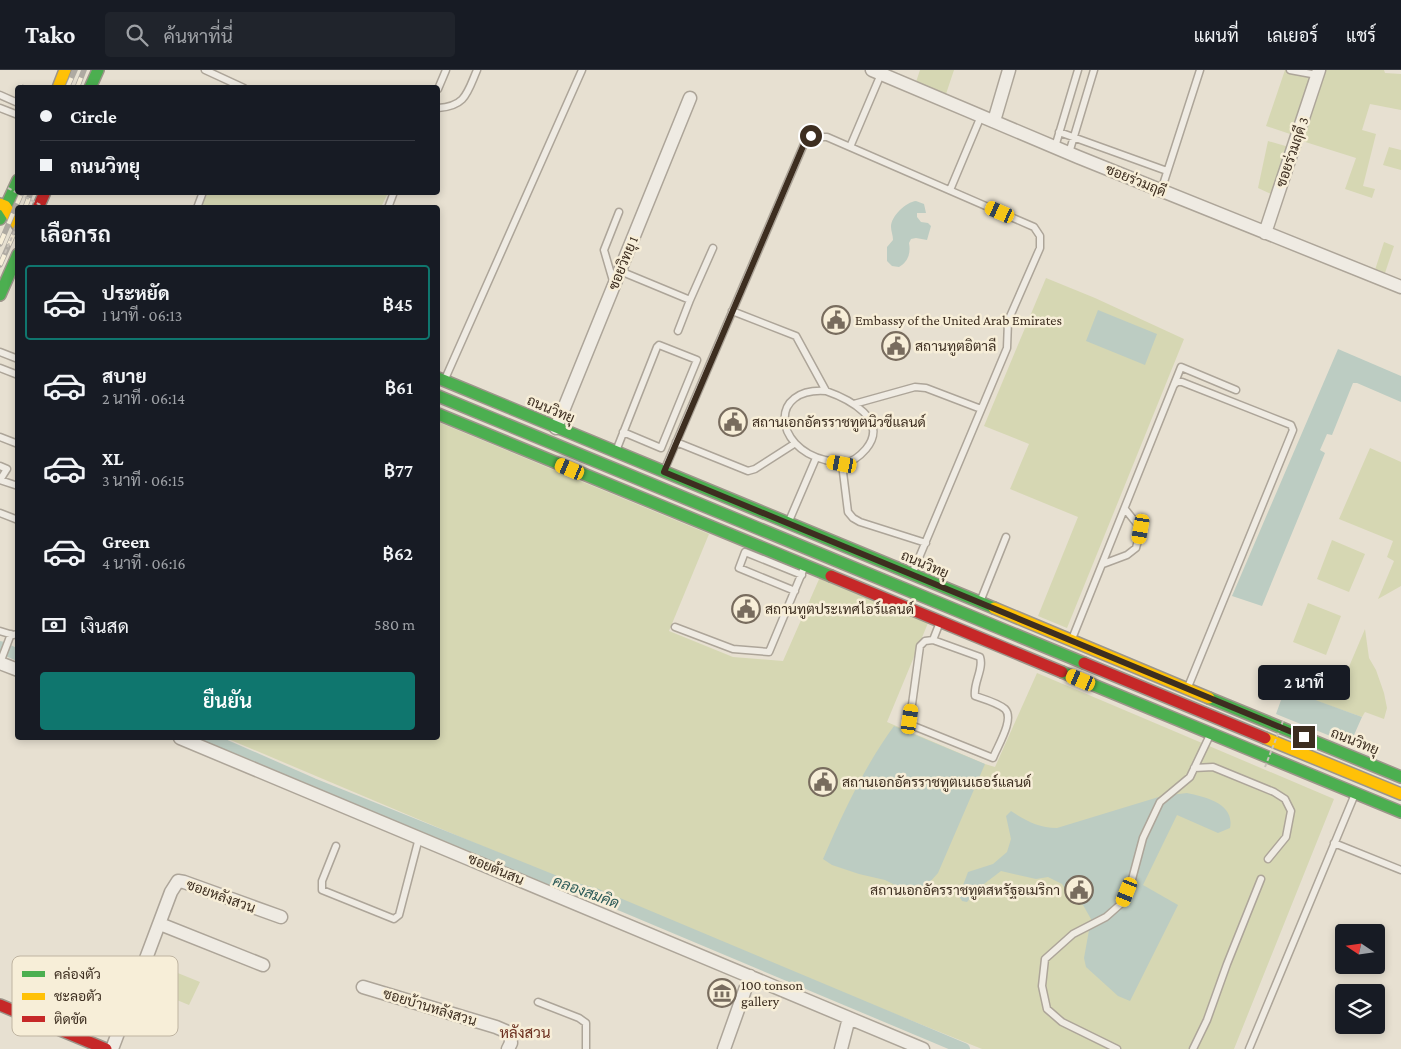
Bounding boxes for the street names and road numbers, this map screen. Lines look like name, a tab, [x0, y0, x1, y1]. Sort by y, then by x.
street label: ซอยร่วมฤดี 3	[1272, 115, 1312, 189]
street label: ซอยร่วมฤดี	[1103, 160, 1169, 200]
street label: ซอยวิทยุ 1	[605, 233, 643, 293]
street label: ถนนวิทยุ	[524, 392, 577, 428]
street label: ถนนวิทยุ	[898, 547, 951, 583]
street label: ถนนวิทยุ	[1328, 724, 1381, 760]
street label: ซอยต้นสน	[466, 849, 527, 888]
street label: ซอยหลังสวน	[184, 876, 258, 916]
street label: ซอยบ้านหลังสวน	[381, 984, 479, 1029]

